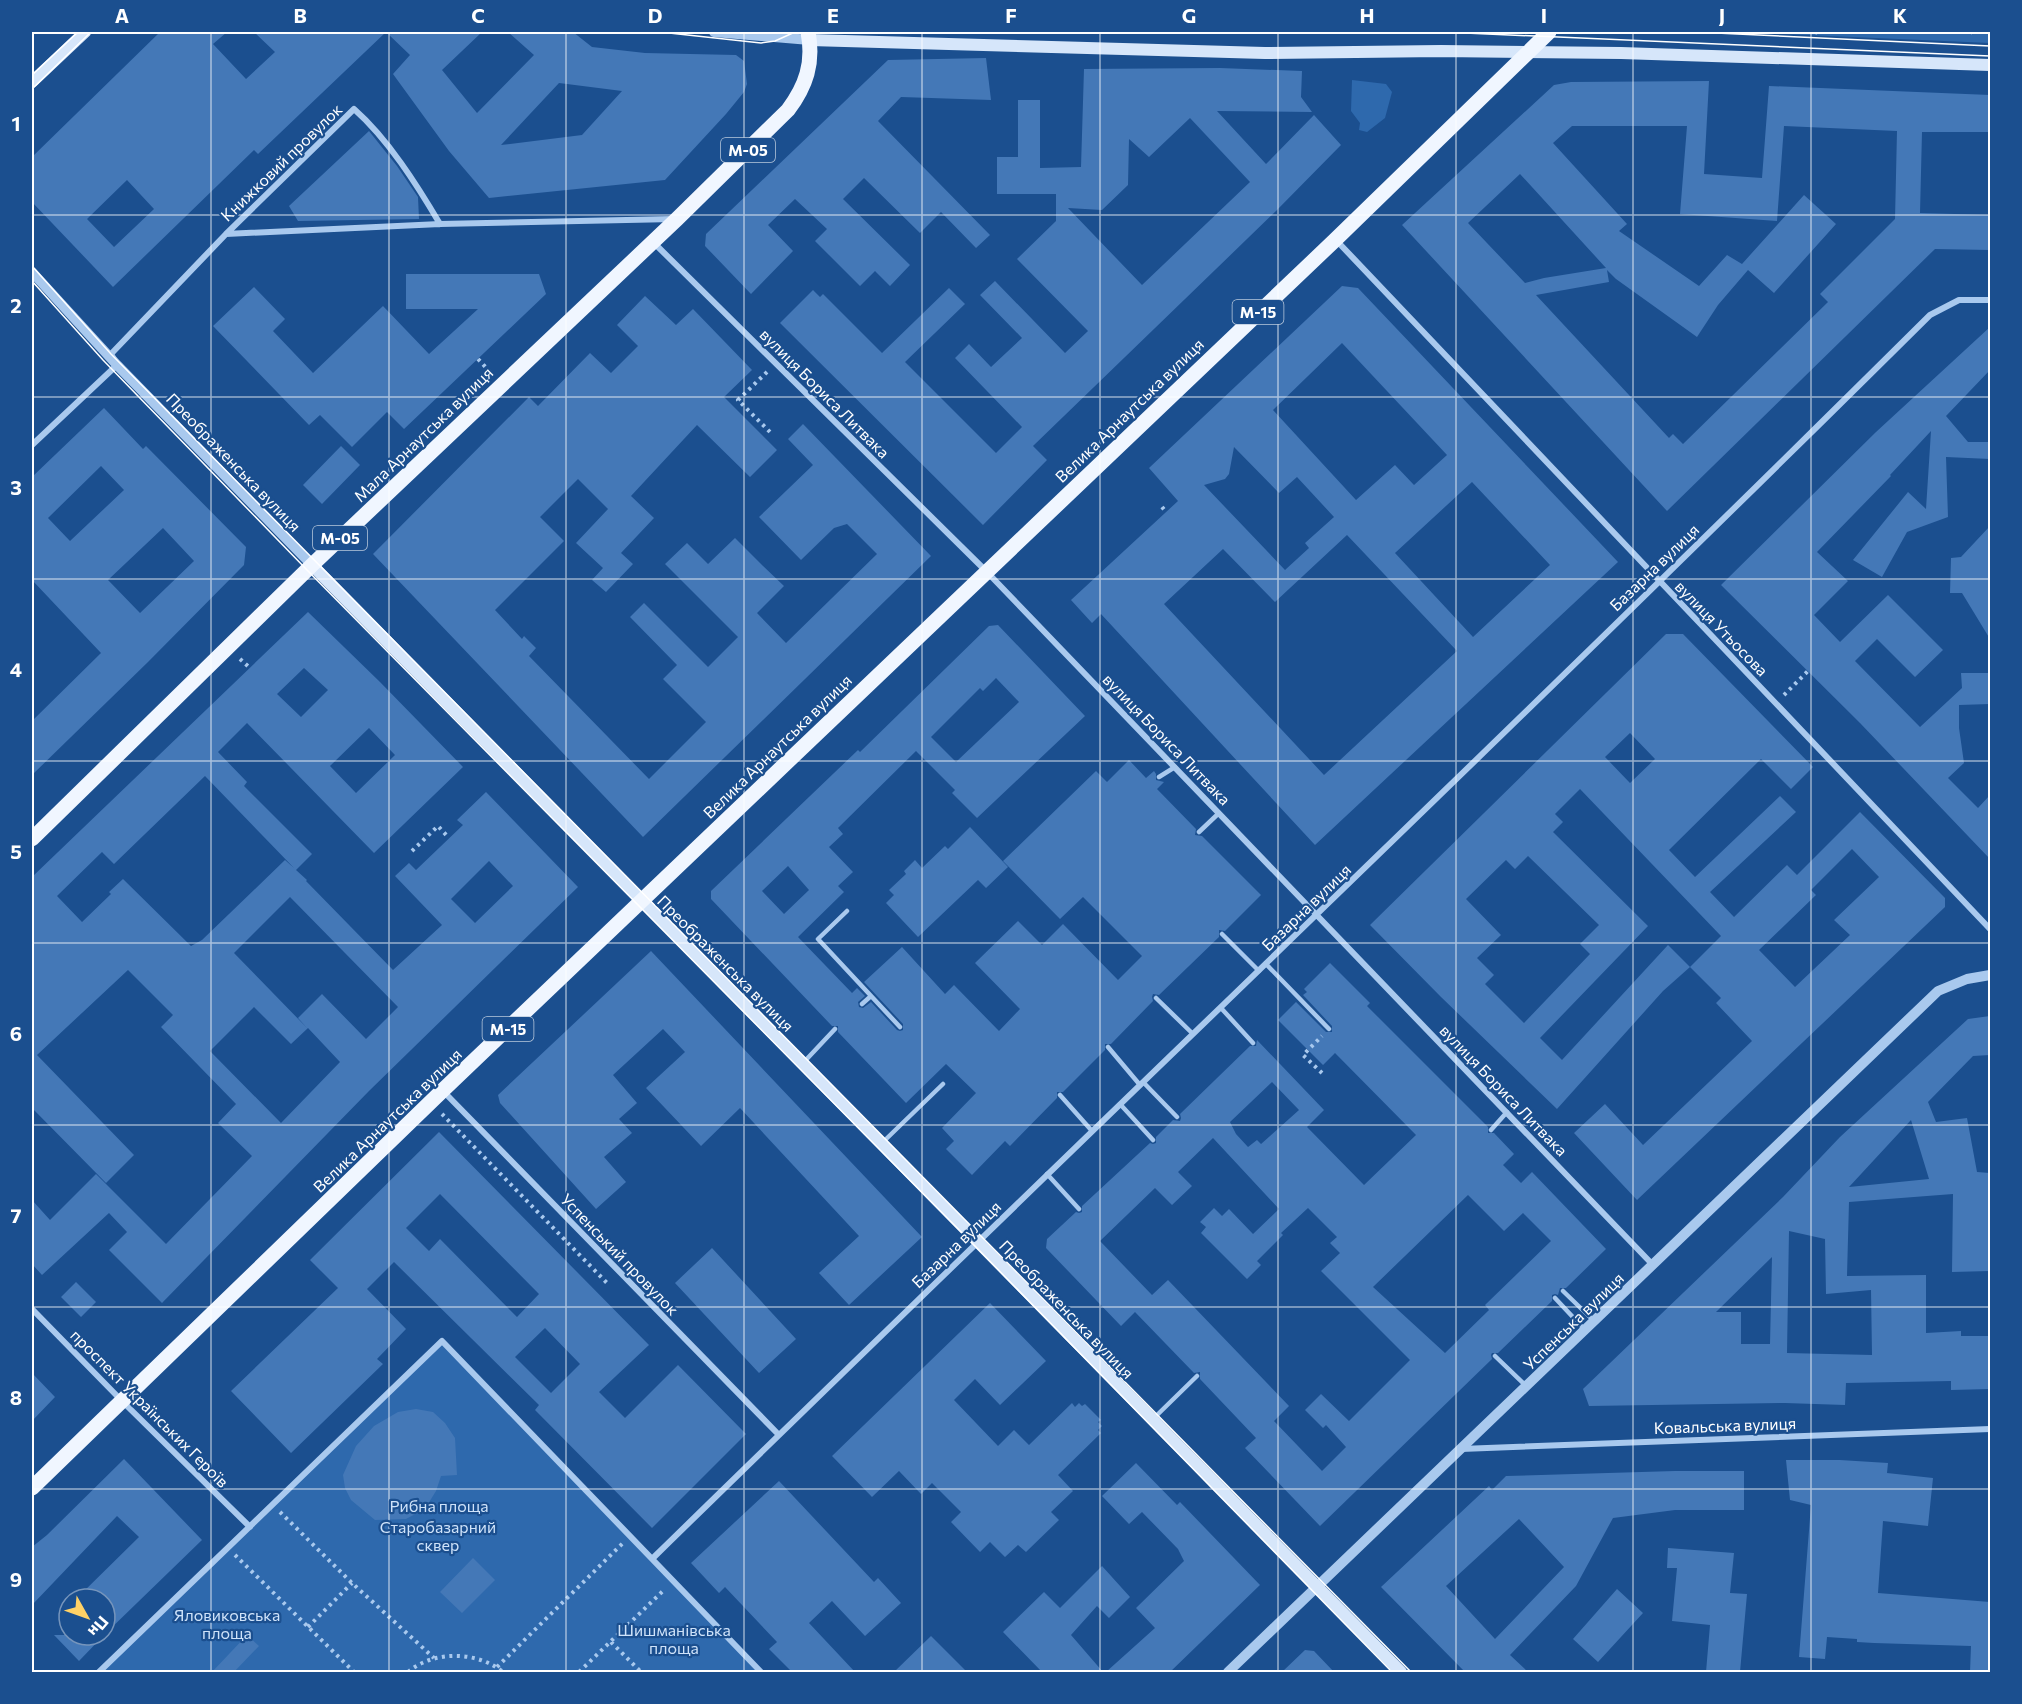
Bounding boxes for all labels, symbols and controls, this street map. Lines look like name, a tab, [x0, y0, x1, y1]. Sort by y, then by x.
text: A	[115, 3, 129, 27]
text: B	[293, 3, 307, 27]
text: C	[471, 3, 485, 27]
text: D	[648, 3, 662, 27]
text: E	[827, 3, 839, 27]
text: F	[1005, 3, 1017, 27]
text: G	[1182, 3, 1196, 27]
text: H	[1360, 3, 1375, 27]
text: I	[1541, 3, 1547, 27]
text: J	[1719, 3, 1725, 27]
text: K	[1893, 3, 1907, 27]
street label: Книжковий провулок	[217, 99, 346, 225]
text: 1	[11, 111, 21, 135]
road number: М-05	[721, 138, 775, 162]
text: 2	[10, 293, 22, 317]
road number: М-15	[1232, 300, 1284, 324]
street label: вулиця Бориса Литвака	[756, 324, 894, 462]
street label: Велика Арнаутська вулиця	[1051, 334, 1207, 486]
street label: Мала Арнаутська вулиця	[350, 363, 496, 505]
street label: Преображенська вулиця	[163, 389, 305, 535]
text: 3	[10, 475, 22, 499]
street label: Базарна вулиця	[1605, 520, 1703, 614]
road number: М-05	[313, 526, 367, 550]
street label: вулиця Утьосова	[1672, 576, 1772, 680]
text: 4	[10, 657, 22, 681]
street label: вулиця Бориса Литвака	[1099, 669, 1235, 809]
street label: Велика Арнаутська вулиця	[699, 670, 855, 822]
text: 5	[10, 839, 22, 863]
street label: Базарна вулиця	[1257, 860, 1355, 954]
street label: Преображенська вулиця	[654, 891, 798, 1035]
road number: М-15	[482, 1017, 534, 1041]
street label: вулиця Бориса Литвака	[1436, 1020, 1572, 1160]
text: 6	[10, 1021, 22, 1045]
street label: Велика Арнаутська вулиця	[309, 1044, 465, 1196]
street label: Успенський провулок	[557, 1189, 683, 1319]
street label: Базарна вулиця	[907, 1197, 1005, 1291]
text: 7	[11, 1203, 22, 1227]
street label: Преображенська вулиця	[996, 1236, 1138, 1382]
street label: Успенська вулиця	[1519, 1268, 1627, 1374]
street label: проспект Українських Героїв	[67, 1325, 233, 1491]
text: 8	[10, 1385, 22, 1409]
street label: Ковальська вулиця	[1654, 1413, 1796, 1437]
park label: Рибна площа	[389, 1496, 489, 1515]
park label: Старобазарний сквер	[380, 1517, 496, 1554]
text: 9	[10, 1567, 22, 1591]
north arrow	[57, 1587, 117, 1647]
park label: Яловиковська площа	[174, 1605, 280, 1642]
text: Пн	[85, 1613, 113, 1641]
park label: Шишманівська площа	[617, 1620, 731, 1657]

